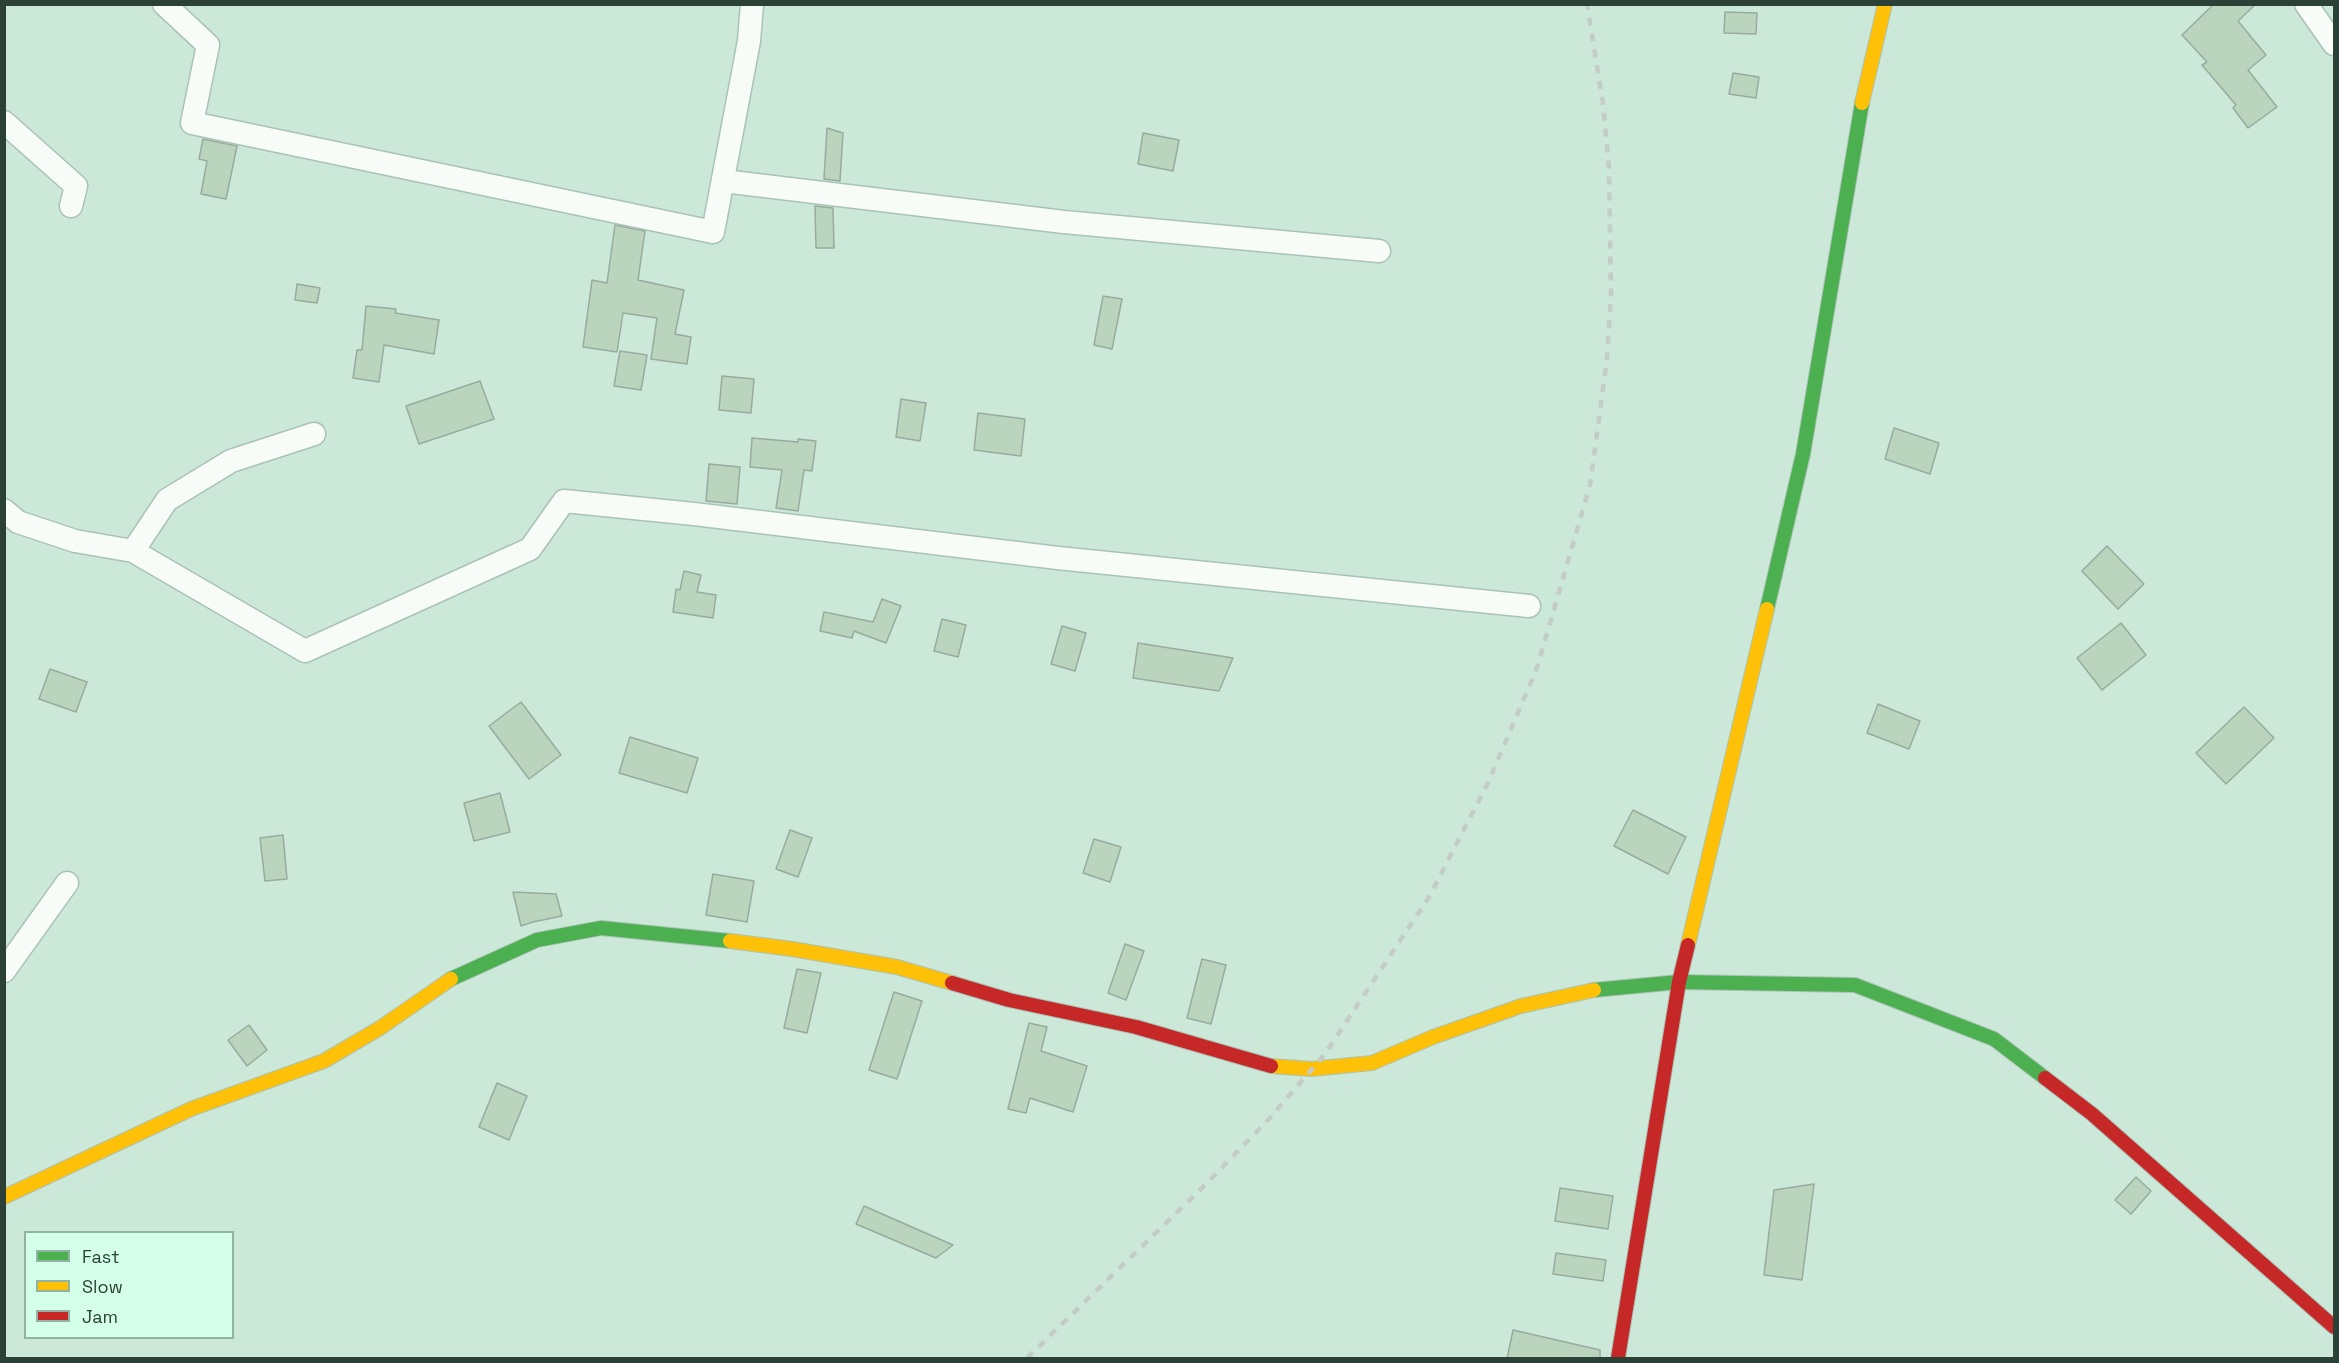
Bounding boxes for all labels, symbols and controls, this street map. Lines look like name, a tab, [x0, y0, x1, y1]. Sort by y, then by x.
legend	[24, 1231, 234, 1339]
text: Fast	[82, 1245, 119, 1268]
text: Slow	[82, 1275, 123, 1298]
text: Jam	[82, 1305, 118, 1328]

